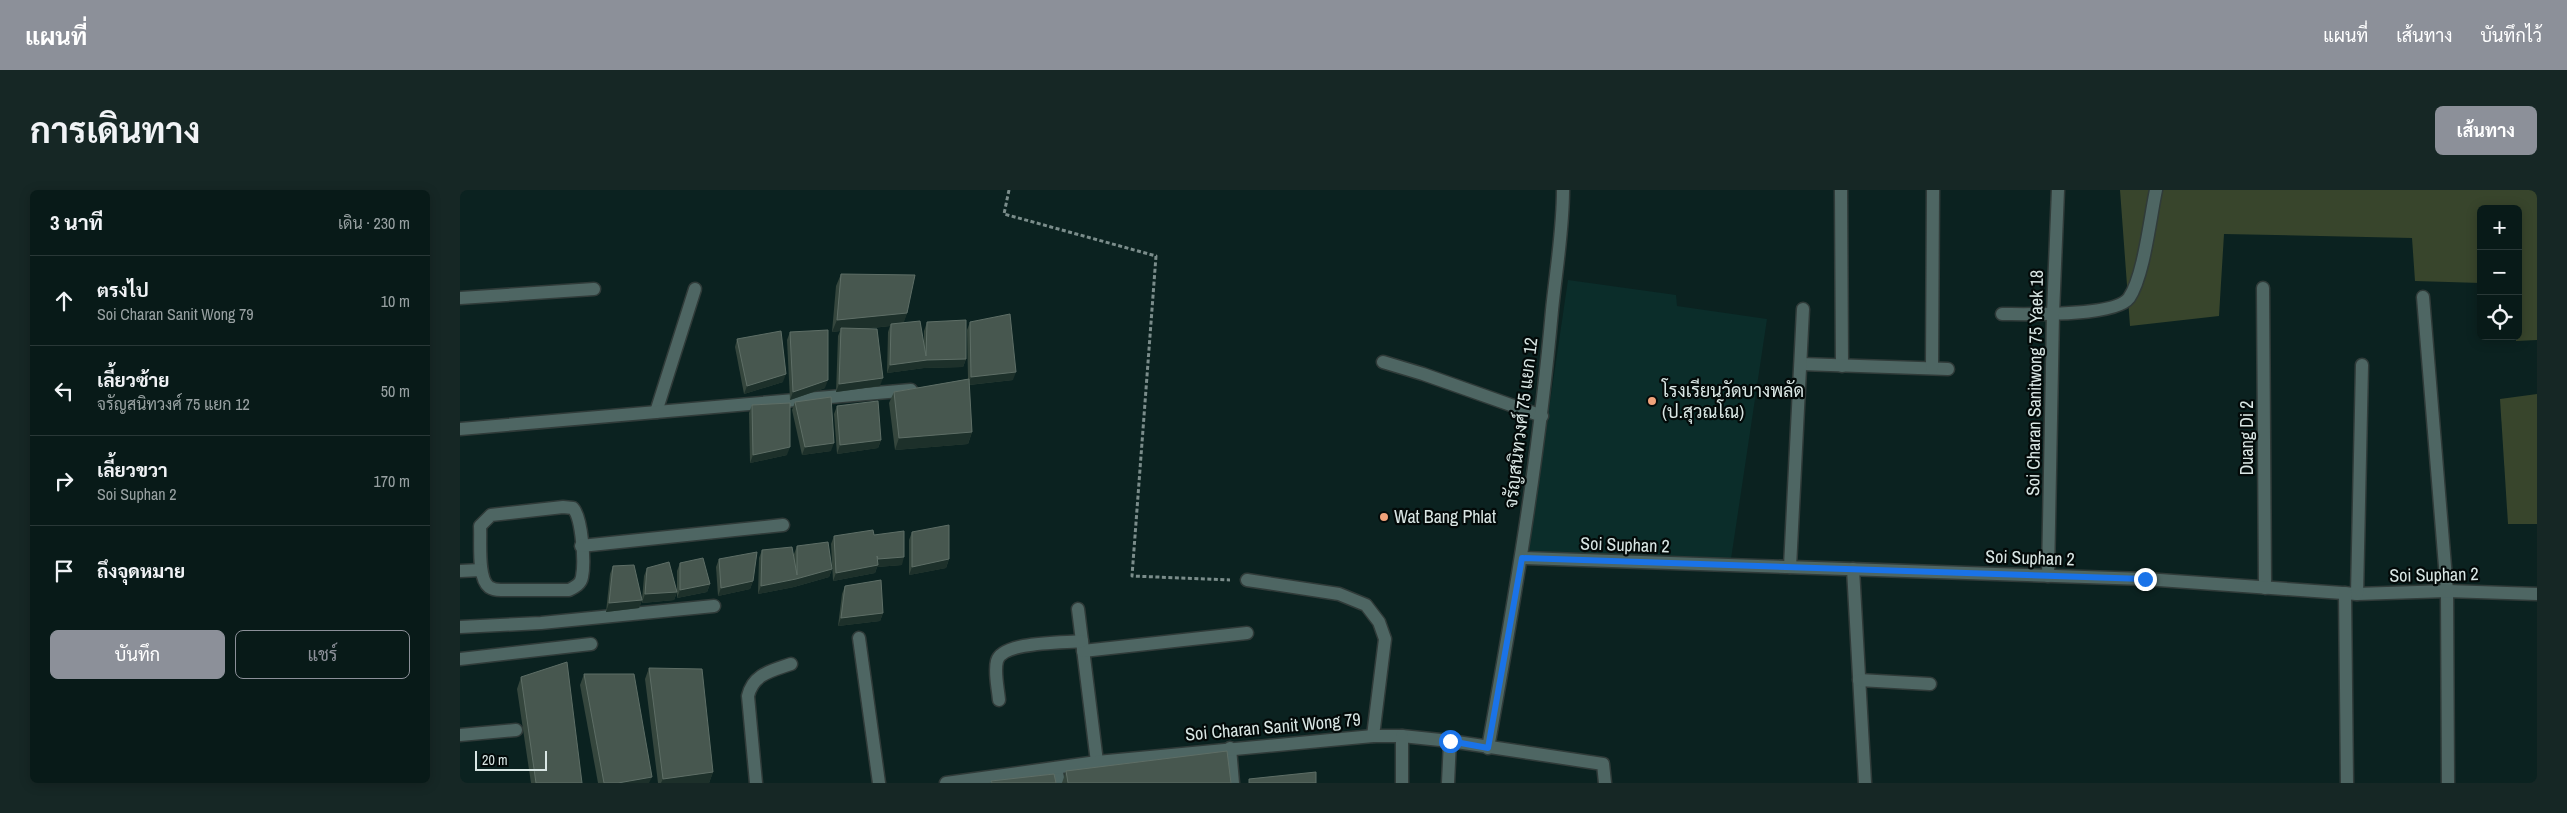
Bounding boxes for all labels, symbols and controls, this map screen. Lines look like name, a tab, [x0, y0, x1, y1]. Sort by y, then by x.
text: แผนที่	[25, 20, 87, 52]
text: แผนที่	[2323, 23, 2368, 48]
text: เส้นทาง	[2396, 23, 2452, 48]
text: บันทึกไว้	[2480, 23, 2542, 48]
button: เส้นทาง	[2435, 106, 2537, 155]
text: การเดินทาง	[30, 107, 200, 154]
map controls	[2477, 205, 2522, 340]
button: +	[2477, 205, 2522, 250]
text: 3 นาที	[50, 208, 103, 237]
text: เดิน · 230 m	[338, 212, 410, 234]
button: −	[2477, 250, 2522, 295]
street label: Soi Charan Sanitwong 75 Yaek 18	[2020, 270, 2049, 496]
text: ตรงไป	[97, 277, 149, 303]
icon: ahead	[50, 287, 78, 315]
text: 10 m	[381, 290, 410, 312]
button: locate	[2477, 295, 2522, 340]
text: Soi Charan Sanit Wong 79	[97, 303, 254, 325]
street label: จรัญสนิทวงศ์ 75 แยก 12	[1498, 336, 1543, 510]
text: เลี้ยวซ้าย	[97, 367, 169, 393]
icon: left	[50, 377, 78, 405]
place label: โรงเรียนวัดบางพลัด (ป.สุวณโณ)	[1661, 378, 1804, 424]
text: 50 m	[381, 380, 410, 402]
text: จรัญสนิทวงศ์ 75 แยก 12	[97, 393, 250, 415]
marker: โรงเรียนวัดบางพลัด (ป.สุวณโณ)	[1646, 395, 1658, 407]
street label: Duang Di 2	[2234, 401, 2259, 475]
text: เลี้ยวขวา	[97, 457, 168, 483]
icon: right	[50, 467, 78, 495]
text: 170 m	[374, 470, 410, 492]
text: Soi Suphan 2	[97, 483, 177, 505]
place label: Wat Bang Phlat	[1394, 504, 1496, 529]
marker: Wat Bang Phlat	[1378, 511, 1390, 523]
street label: Soi Suphan 2	[1580, 530, 1670, 559]
street label: Soi Suphan 2	[1985, 543, 2075, 572]
icon: arrive	[50, 557, 78, 585]
text: ถึงจุดหมาย	[97, 558, 185, 584]
street label: Soi Suphan 2	[2389, 561, 2479, 588]
route end	[2134, 568, 2157, 591]
button: บันทึก	[50, 630, 225, 679]
button: แชร์	[235, 630, 410, 679]
street label: Soi Charan Sanit Wong 79	[1184, 706, 1362, 747]
route start	[1439, 730, 1462, 753]
scale bar	[475, 748, 548, 771]
text: 20 m	[482, 751, 508, 769]

